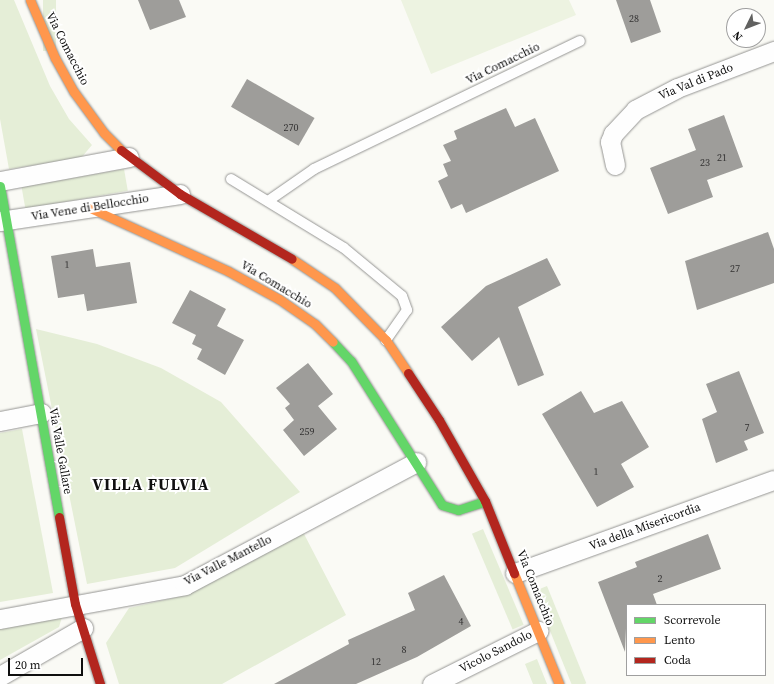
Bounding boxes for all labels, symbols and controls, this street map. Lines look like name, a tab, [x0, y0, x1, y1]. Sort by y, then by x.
north arrow	[726, 8, 766, 48]
street label: Via Comacchio	[42, 10, 92, 88]
house number: 28	[629, 13, 639, 25]
text: N	[729, 28, 746, 44]
street label: Via Comacchio	[464, 40, 542, 88]
street label: Via Val di Pado	[656, 60, 736, 104]
house number: 270	[284, 122, 298, 134]
house number: 21	[717, 152, 727, 164]
house number: 23	[700, 157, 710, 169]
street label: Via Vene di Bellocchio	[30, 192, 150, 224]
street label: Via Comacchio	[238, 258, 314, 312]
house number: 1	[65, 259, 69, 271]
house number: 27	[730, 263, 740, 275]
street label: Via Valle Gallare	[45, 406, 75, 496]
house number: 7	[745, 422, 749, 434]
house number: 259	[300, 426, 314, 438]
house number: 1	[594, 466, 598, 478]
district label: VILLA FULVIA	[92, 474, 210, 494]
street label: Via della Misericordia	[587, 500, 703, 554]
street label: Via Valle Mantello	[182, 533, 274, 589]
street label: Via Comacchio	[513, 548, 557, 628]
house number: 2	[658, 573, 662, 585]
legend	[626, 604, 766, 676]
text: Scorrevole	[664, 612, 721, 628]
house number: 4	[459, 616, 463, 628]
street label: Vicolo Sandolo	[457, 628, 535, 676]
text: Lento	[664, 632, 695, 648]
house number: 8	[402, 644, 406, 656]
scale bar	[10, 650, 85, 676]
text: Coda	[664, 652, 691, 668]
house number: 12	[371, 656, 381, 668]
text: 20 m	[15, 657, 41, 673]

